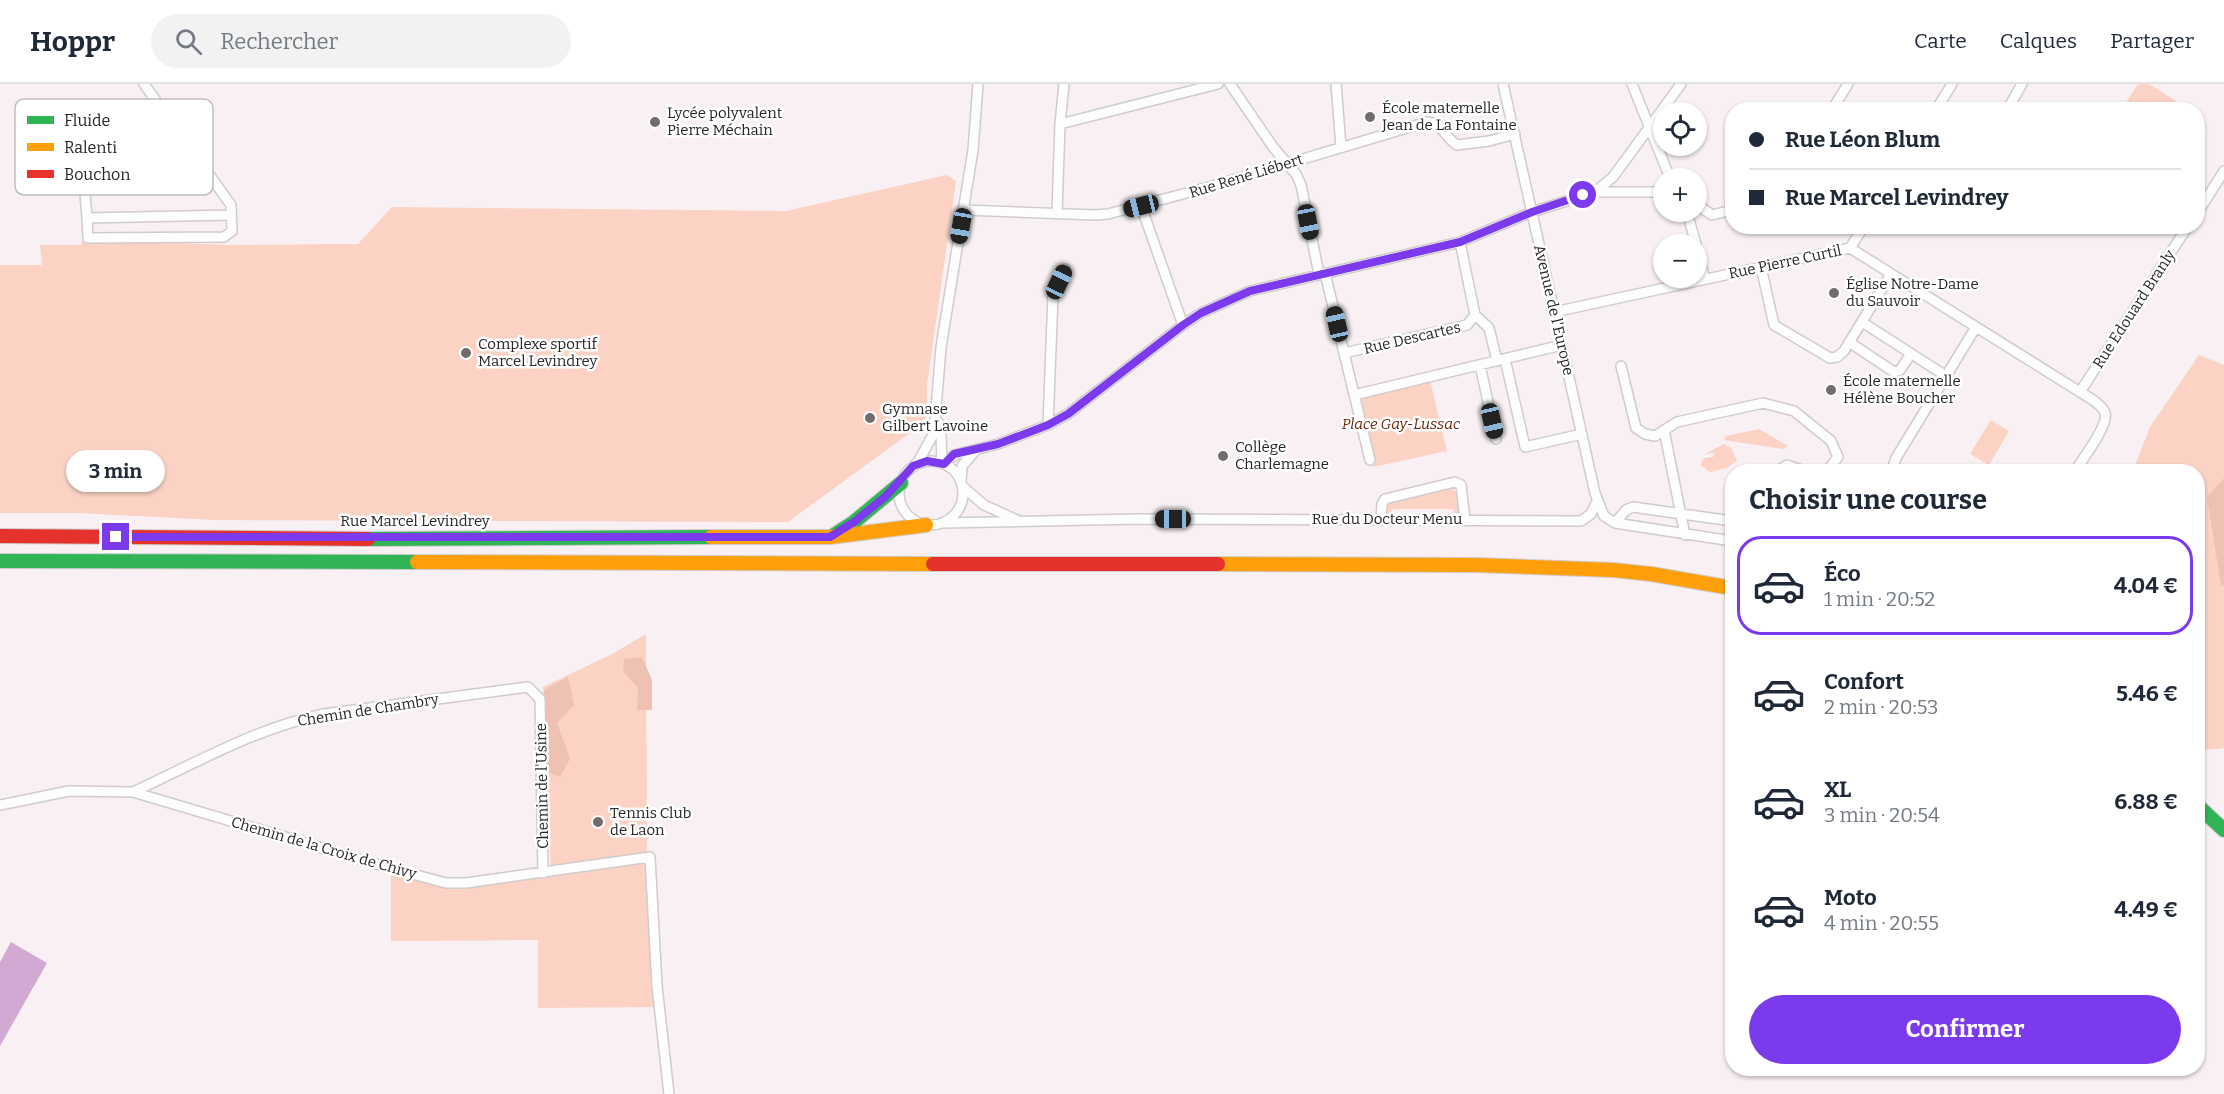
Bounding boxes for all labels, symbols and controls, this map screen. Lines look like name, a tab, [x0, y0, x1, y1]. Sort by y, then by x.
search box	[151, 14, 571, 68]
text: Hoppr	[30, 25, 115, 58]
icon: search	[172, 25, 205, 58]
text: Rechercher	[220, 28, 338, 55]
text: Carte	[1914, 28, 1967, 54]
text: Calques	[2000, 28, 2077, 54]
text: Partager	[2110, 28, 2194, 54]
legend	[15, 99, 213, 195]
place label: École maternelle Jean de La Fontaine	[1381, 99, 1517, 134]
map controls	[1653, 102, 1707, 288]
button: locate	[1653, 102, 1707, 156]
place label: Lycée polyvalent Pierre Méchain	[667, 104, 783, 139]
marker: École maternelle Jean de La Fontaine	[1363, 110, 1377, 124]
text: Fluide	[64, 111, 110, 130]
marker: Lycée polyvalent Pierre Méchain	[648, 115, 662, 129]
text: Rue Léon Blum	[1785, 126, 1940, 153]
text: Ralenti	[64, 138, 117, 157]
street label: Rue René Liébert	[1187, 150, 1306, 202]
text: Bouchon	[64, 165, 130, 184]
button: +	[1653, 168, 1707, 222]
route start	[1569, 181, 1596, 208]
text: Rue Marcel Levindrey	[1785, 184, 2009, 211]
car	[1121, 193, 1161, 219]
car	[1296, 203, 1320, 241]
car	[949, 207, 973, 245]
button: −	[1653, 234, 1707, 288]
street label: Rue Pierre Curtil	[1727, 241, 1843, 283]
street label: Avenue de l'Europe	[1530, 243, 1578, 377]
street label: Rue Edouard Branly	[2089, 246, 2179, 372]
car	[1043, 262, 1075, 302]
place label: Église Notre-Dame du Sauvoir	[1846, 275, 1979, 310]
marker: Église Notre-Dame du Sauvoir	[1827, 286, 1841, 300]
car	[1324, 304, 1350, 344]
street label: Rue Descartes	[1362, 318, 1462, 358]
place label: Complexe sportif Marcel Levindrey	[478, 335, 598, 370]
marker: Complexe sportif Marcel Levindrey	[459, 346, 473, 360]
place label: École maternelle Hélène Boucher	[1843, 372, 1961, 407]
marker: École maternelle Hélène Boucher	[1824, 383, 1838, 397]
place label: Gymnase Gilbert Lavoine	[882, 400, 988, 435]
car	[1479, 401, 1505, 441]
marker: Gymnase Gilbert Lavoine	[863, 411, 877, 425]
park label: Place Gay-Lussac	[1342, 415, 1461, 433]
place label: Collège Charlemagne	[1235, 438, 1329, 473]
marker: Collège Charlemagne	[1216, 449, 1230, 463]
callout: 3 min	[66, 450, 166, 492]
text: 3 min	[89, 459, 142, 483]
text: Choisir une course	[1749, 484, 1987, 516]
car	[1155, 510, 1191, 528]
street label: Rue du Docteur Menu	[1312, 510, 1462, 528]
street label: Rue Marcel Levindrey	[340, 512, 490, 530]
route end	[102, 523, 129, 550]
icon: car	[1752, 559, 1806, 613]
text: Éco	[1824, 560, 1861, 587]
text: 4.04 €	[2114, 572, 2178, 599]
text: 1 min · 20:52	[1824, 587, 1935, 611]
icon: car	[1752, 667, 1806, 721]
text: Confort	[1824, 668, 1904, 695]
text: 5.46 €	[2116, 680, 2178, 707]
street label: Chemin de Chambry	[296, 690, 440, 730]
text: 2 min · 20:53	[1824, 695, 1938, 719]
street label: Chemin de l'Usine	[532, 723, 552, 849]
icon: car	[1752, 775, 1806, 829]
text: XL	[1824, 776, 1851, 803]
text: 6.88 €	[2114, 788, 2178, 815]
text: 3 min · 20:54	[1824, 803, 1940, 827]
place label: Tennis Club de Laon	[610, 804, 691, 839]
street label: Chemin de la Croix de Chivy	[229, 813, 419, 883]
marker: Tennis Club de Laon	[591, 815, 605, 829]
icon: car	[1752, 883, 1806, 937]
text: Moto	[1824, 884, 1877, 911]
text: 4.49 €	[2114, 896, 2178, 923]
text: 4 min · 20:55	[1824, 911, 1939, 935]
button: Confirmer	[1749, 995, 2181, 1064]

